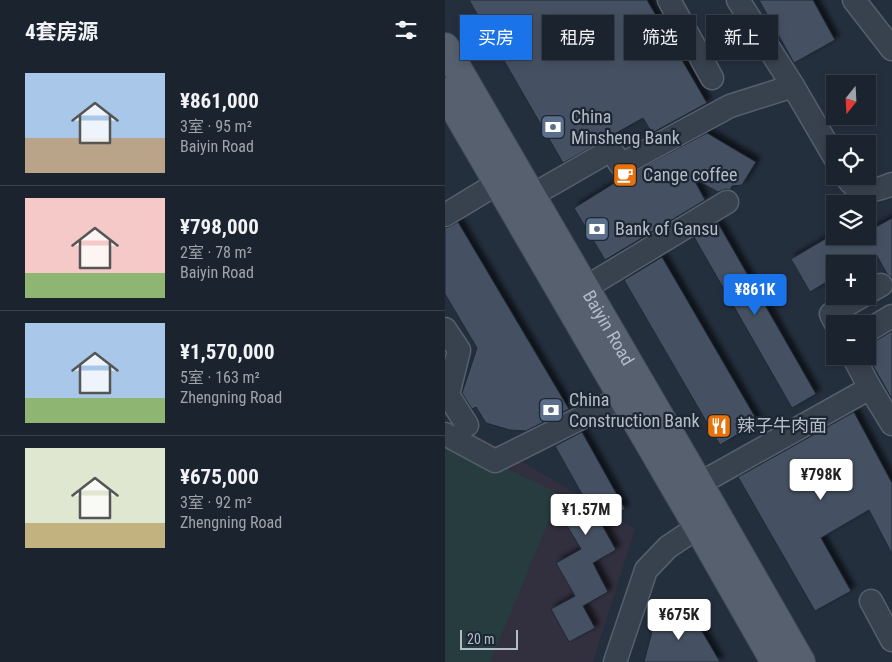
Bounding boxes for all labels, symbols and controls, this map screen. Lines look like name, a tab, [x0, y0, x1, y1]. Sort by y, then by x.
chip: 买房	[460, 15, 532, 60]
chip: 租房	[542, 15, 614, 60]
chip: 筛选	[624, 15, 696, 60]
chip: 新上	[706, 15, 778, 60]
icon: filters	[392, 16, 420, 44]
text: 4套房源	[25, 20, 99, 44]
north arrow	[826, 75, 876, 125]
map controls	[826, 75, 876, 365]
text: ¥861,000	[180, 89, 259, 113]
icon: home	[65, 93, 125, 153]
place label: China Minsheng Bank	[571, 106, 680, 148]
bank icon: China Minsheng Bank	[540, 114, 566, 140]
text: 3室 · 95 m²	[180, 117, 252, 136]
button: locate	[826, 135, 876, 185]
text: Baiyin Road	[180, 137, 254, 156]
cafe icon: Cange coffee	[612, 162, 638, 188]
place label: Cange coffee	[643, 164, 737, 185]
button: layers	[826, 195, 876, 245]
text: ¥798,000	[180, 215, 259, 239]
bank icon: Bank of Gansu	[584, 216, 610, 242]
icon: home	[65, 218, 125, 278]
place label: Bank of Gansu	[615, 218, 718, 239]
text: 2室 · 78 m²	[180, 243, 252, 262]
button: +	[826, 255, 876, 305]
text: Baiyin Road	[180, 263, 254, 282]
pin: ¥861K	[720, 274, 790, 316]
text: ¥861K	[735, 280, 775, 299]
street label: Baiyin Road	[579, 286, 639, 369]
button: −	[826, 315, 876, 365]
text: ¥1,570,000	[180, 340, 275, 364]
icon: home	[65, 343, 125, 403]
text: 5室 · 163 m²	[180, 368, 260, 387]
text: Zhengning Road	[180, 388, 282, 407]
place label: China Construction Bank	[569, 389, 700, 431]
bank icon: China Construction Bank	[538, 397, 564, 423]
restaurant icon: 辣子牛肉面	[706, 413, 732, 439]
place label: 辣子牛肉面	[737, 415, 827, 436]
pin: ¥798K	[786, 458, 856, 501]
text: ¥675,000	[180, 465, 259, 489]
text: ¥798K	[801, 465, 841, 484]
icon: home	[65, 468, 125, 528]
text: 3室 · 92 m²	[180, 493, 252, 512]
pin: ¥1.57M	[545, 494, 627, 536]
text: ¥1.57M	[562, 500, 610, 519]
text: Zhengning Road	[180, 513, 282, 532]
pin: ¥675K	[644, 598, 714, 641]
text: ¥675K	[659, 605, 699, 624]
scale bar	[460, 627, 517, 650]
text: 20 m	[467, 631, 495, 647]

